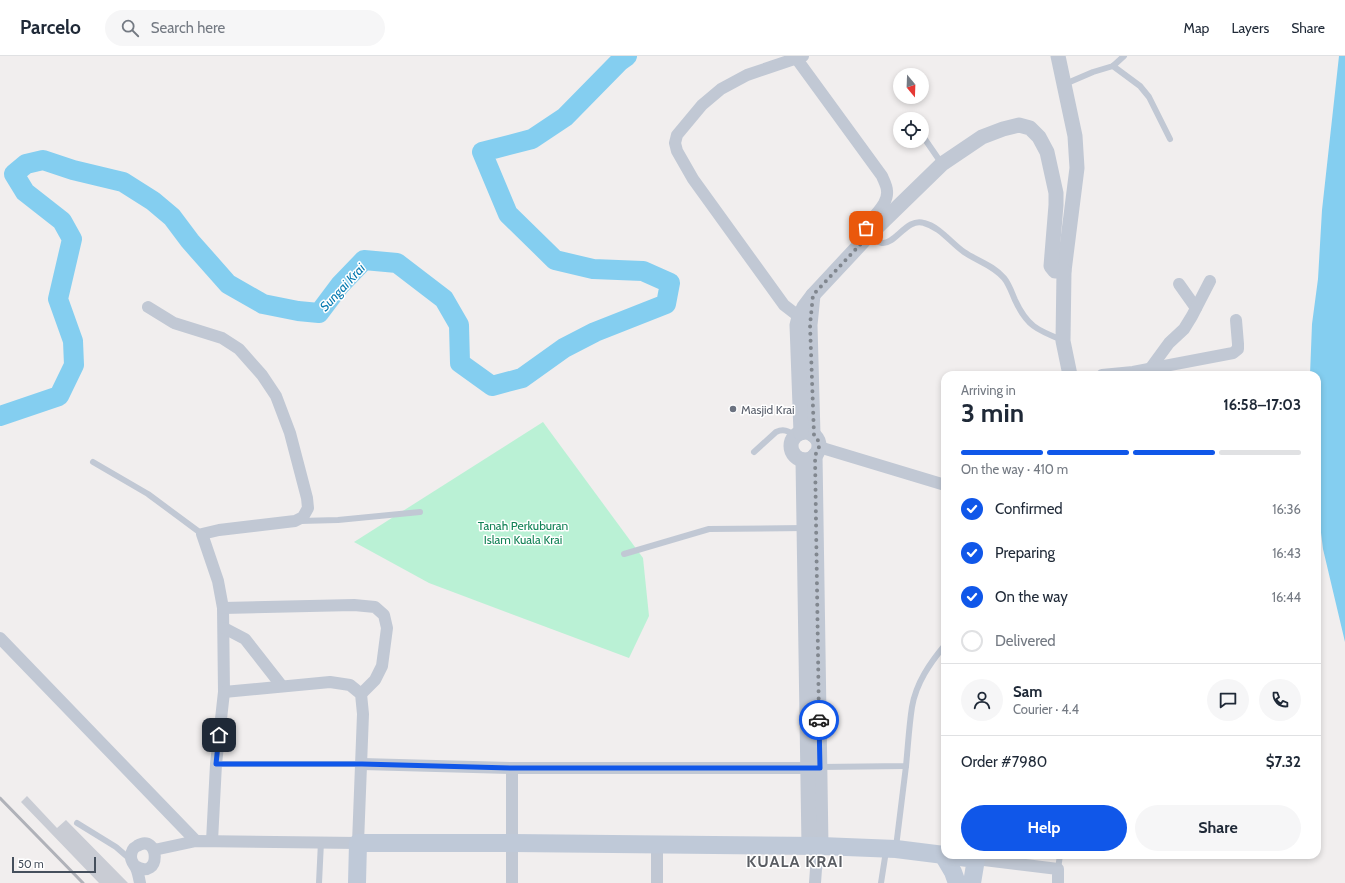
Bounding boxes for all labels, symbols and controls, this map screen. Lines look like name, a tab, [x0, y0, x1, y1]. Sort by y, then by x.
search box	[105, 10, 385, 46]
text: Parcelo	[20, 16, 81, 39]
icon: search	[119, 17, 141, 39]
text: Search here	[151, 19, 225, 37]
text: Map	[1184, 19, 1209, 37]
text: Layers	[1231, 19, 1269, 37]
text: Share	[1291, 19, 1325, 37]
north arrow	[893, 68, 929, 104]
map controls	[893, 68, 929, 148]
button: locate	[893, 112, 929, 148]
pin	[849, 211, 883, 245]
icon: bag	[855, 217, 877, 239]
water label: Sungai Krai	[316, 260, 368, 314]
text: Arriving in	[961, 382, 1016, 398]
text: 16:58–17:03	[1223, 396, 1301, 414]
text: 3 min	[961, 397, 1024, 429]
place label: Masjid Krai	[741, 402, 795, 417]
marker: Masjid Krai	[728, 404, 738, 414]
text: On the way · 410 m	[961, 461, 1068, 477]
icon: check	[961, 498, 983, 520]
text: Confirmed	[995, 500, 1063, 518]
text: 16:36	[1272, 501, 1301, 517]
park label: Tanah Perkuburan Islam Kuala Krai	[478, 518, 569, 547]
icon: check	[961, 542, 983, 564]
text: Preparing	[995, 544, 1055, 562]
text: 16:43	[1272, 545, 1301, 561]
icon: check	[961, 586, 983, 608]
text: On the way	[995, 588, 1068, 606]
text: 16:44	[1272, 589, 1301, 605]
text: Delivered	[995, 632, 1056, 650]
button: person	[961, 679, 1003, 721]
button: chat	[1207, 679, 1249, 721]
button: phone	[1259, 679, 1301, 721]
text: Sam	[1013, 683, 1042, 701]
courier	[799, 700, 839, 740]
text: Courier · 4.4	[1013, 701, 1079, 717]
icon: car	[808, 709, 830, 731]
pin	[202, 718, 236, 752]
icon: home	[208, 724, 230, 746]
text: Order #7980	[961, 753, 1047, 771]
text: $7.32	[1266, 753, 1301, 771]
button: Help	[961, 805, 1127, 851]
button: Share	[1135, 805, 1301, 851]
district label: KUALA KRAI	[746, 852, 844, 871]
scale bar	[12, 855, 96, 874]
text: 50 m	[18, 857, 44, 871]

